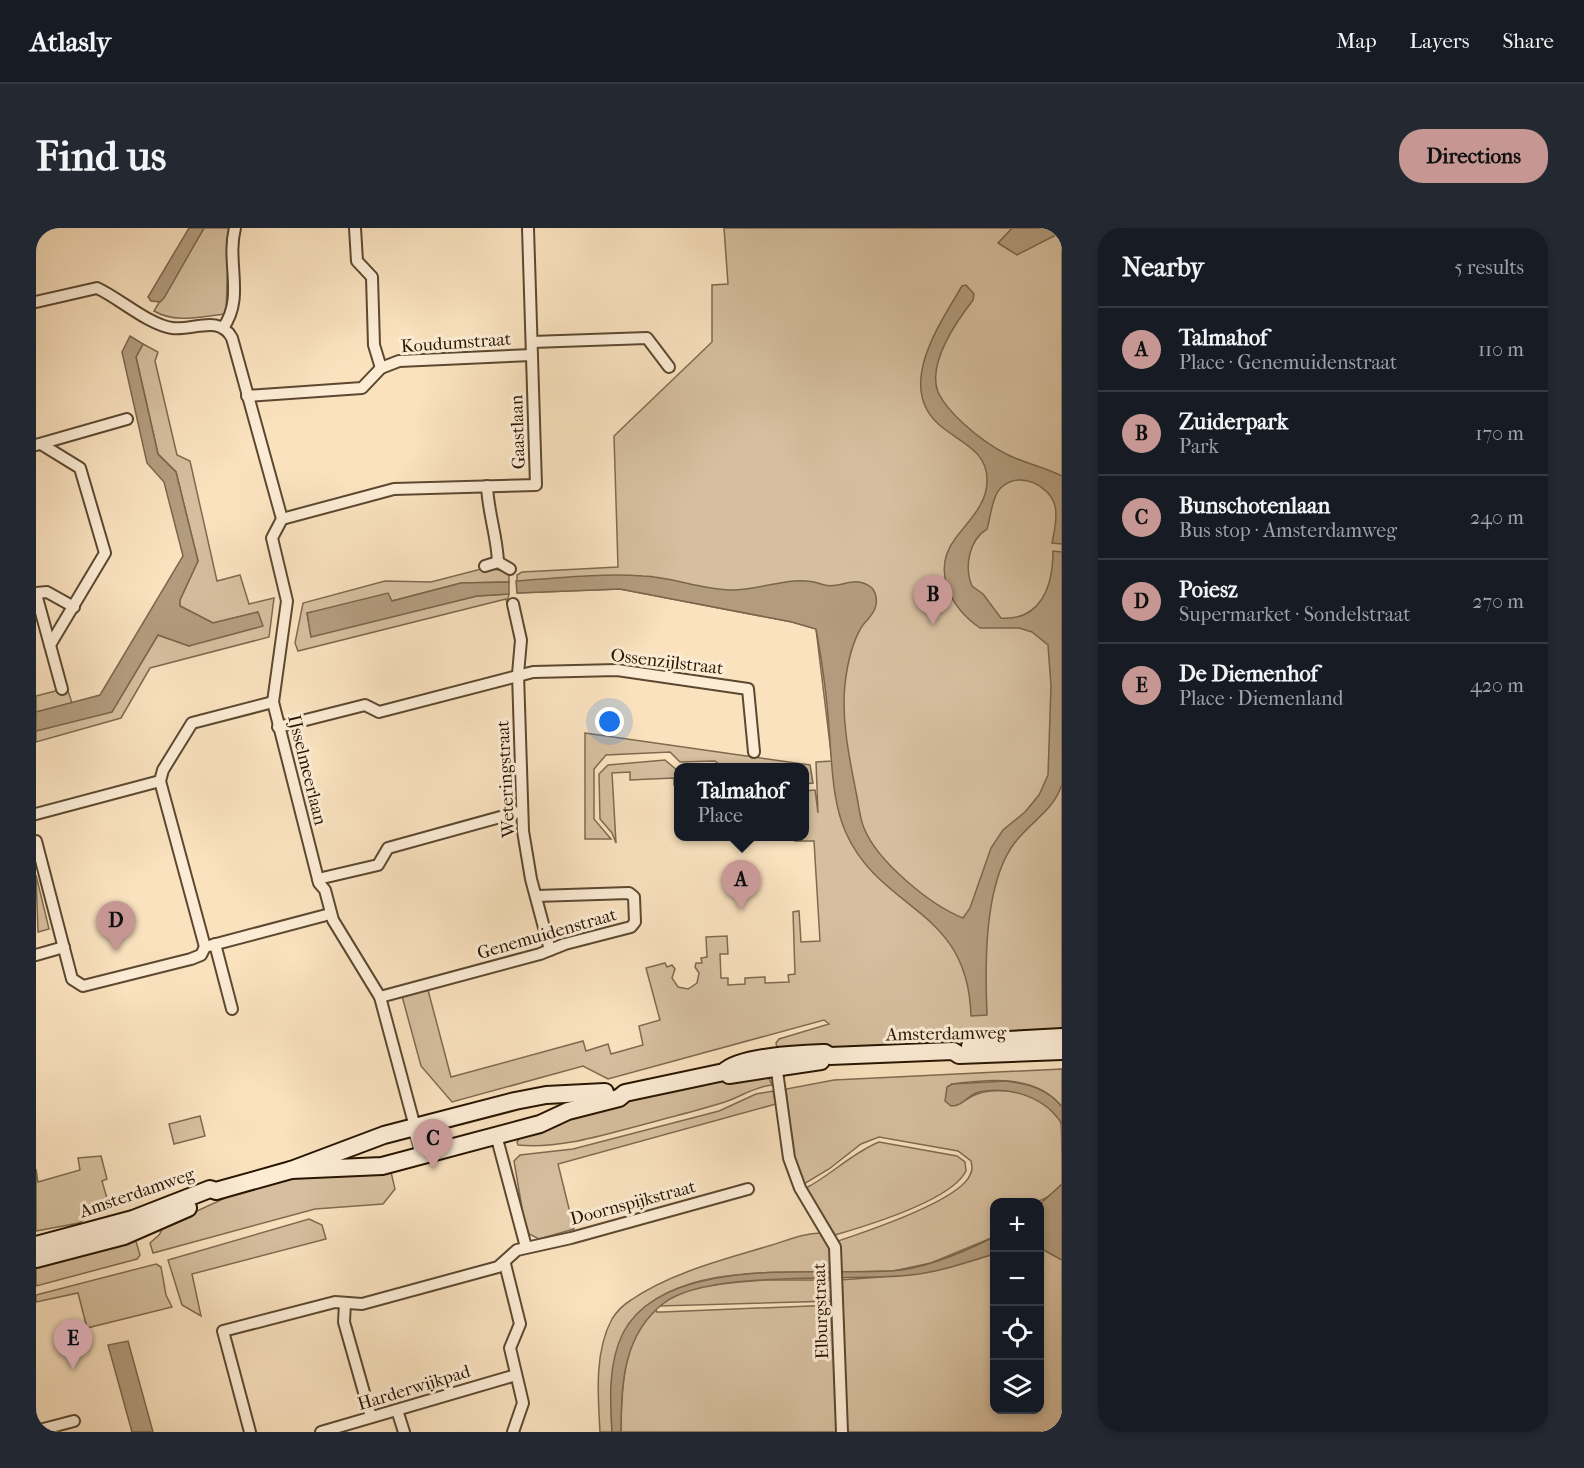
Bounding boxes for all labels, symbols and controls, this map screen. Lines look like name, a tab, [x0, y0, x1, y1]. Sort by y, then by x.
text: Atlasly	[30, 25, 111, 58]
text: Map	[1336, 29, 1377, 53]
text: Layers	[1410, 29, 1469, 53]
text: Share	[1502, 29, 1554, 53]
button: Directions	[1399, 129, 1548, 183]
text: Find us	[36, 132, 166, 181]
text: Nearby	[1122, 252, 1204, 283]
text: 5 results	[1454, 256, 1524, 279]
text: Talmahof	[1179, 325, 1267, 351]
street label: Koudumstraat	[400, 329, 512, 357]
text: A	[1135, 338, 1148, 361]
text: 110 m	[1478, 338, 1524, 361]
text: Place · Genemuidenstraat	[1179, 351, 1397, 374]
street label: Gaastlaan	[506, 394, 530, 470]
text: Zuiderpark	[1179, 409, 1288, 435]
text: B	[1135, 422, 1148, 445]
text: 170 m	[1475, 422, 1524, 445]
text: Park	[1179, 435, 1219, 458]
text: Bunschotenlaan	[1179, 493, 1330, 519]
text: C	[1135, 506, 1148, 529]
text: 240 m	[1470, 506, 1524, 529]
text: Bus stop · Amsterdamweg	[1179, 519, 1397, 542]
pin: B	[914, 576, 952, 625]
text: Poiesz	[1179, 577, 1238, 603]
text: D	[1134, 590, 1149, 613]
text: 270 m	[1472, 590, 1524, 613]
text: Supermarket · Sondelstraat	[1179, 603, 1410, 626]
street label: Ossenzijlstraat	[609, 645, 725, 679]
text: De Diemenhof	[1179, 661, 1318, 687]
text: E	[1135, 674, 1148, 697]
text: 420 m	[1470, 674, 1524, 697]
text: Place · Diemenland	[1179, 687, 1343, 710]
your location	[595, 707, 624, 736]
street label: IJsselmeerlaan	[283, 713, 331, 828]
street label: Weteringstraat	[492, 719, 520, 839]
popup	[674, 763, 809, 841]
text: Talmahof	[697, 778, 786, 804]
text: Place	[697, 804, 743, 827]
pin: A	[722, 860, 760, 910]
pin: D	[96, 902, 136, 951]
street label: Genemuidenstraat	[475, 904, 620, 964]
street label: Amsterdamweg	[885, 1022, 1007, 1046]
pin: C	[414, 1120, 452, 1169]
street label: Amsterdamweg	[76, 1163, 198, 1223]
street label: Doornspijkstraat	[568, 1176, 699, 1230]
map controls	[990, 1198, 1044, 1414]
button: +	[990, 1198, 1044, 1252]
button: −	[990, 1252, 1044, 1306]
street label: Elburgstraat	[809, 1262, 833, 1360]
button: locate	[990, 1306, 1044, 1360]
pin: E	[54, 1320, 93, 1369]
button: layers	[990, 1360, 1044, 1414]
street label: Harderwijkpad	[355, 1361, 473, 1415]

